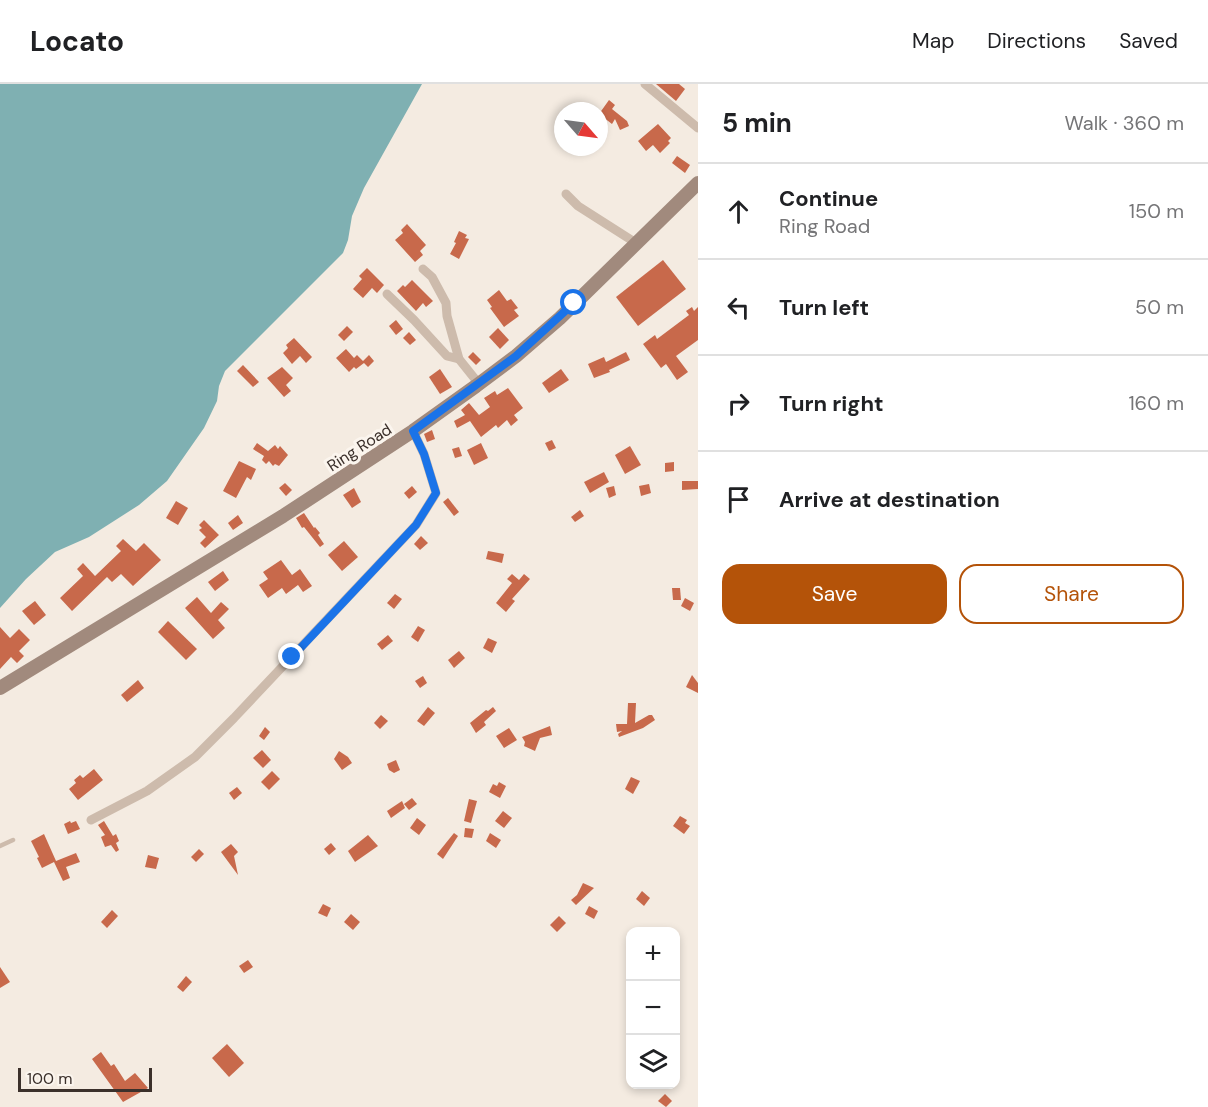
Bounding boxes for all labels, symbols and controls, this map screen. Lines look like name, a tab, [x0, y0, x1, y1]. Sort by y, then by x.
text: Locato	[30, 23, 124, 60]
text: Map	[912, 27, 954, 55]
text: Directions	[987, 27, 1086, 55]
text: Saved	[1119, 27, 1178, 55]
north arrow	[554, 102, 608, 156]
text: 5 min	[722, 106, 792, 140]
text: Walk · 360 m	[1064, 110, 1184, 136]
text: Continue	[779, 184, 878, 213]
icon: ahead	[722, 195, 755, 228]
text: 150 m	[1129, 198, 1184, 224]
text: Ring Road	[779, 213, 870, 239]
route start	[560, 289, 586, 315]
icon: left	[722, 291, 755, 324]
text: Turn left	[779, 293, 869, 322]
text: 50 m	[1135, 294, 1184, 320]
icon: right	[722, 387, 755, 420]
text: Turn right	[779, 389, 884, 418]
text: 160 m	[1128, 390, 1184, 416]
street label: Ring Road	[323, 419, 396, 476]
icon: arrive	[722, 483, 755, 516]
text: Arrive at destination	[779, 485, 1000, 514]
button: Save	[722, 564, 947, 624]
button: Share	[959, 564, 1184, 624]
route end	[278, 643, 304, 669]
map controls	[626, 927, 680, 1089]
button: +	[626, 927, 680, 981]
button: −	[626, 981, 680, 1035]
button: layers	[626, 1035, 680, 1089]
scale bar	[18, 1065, 152, 1092]
text: 100 m	[27, 1068, 72, 1089]

